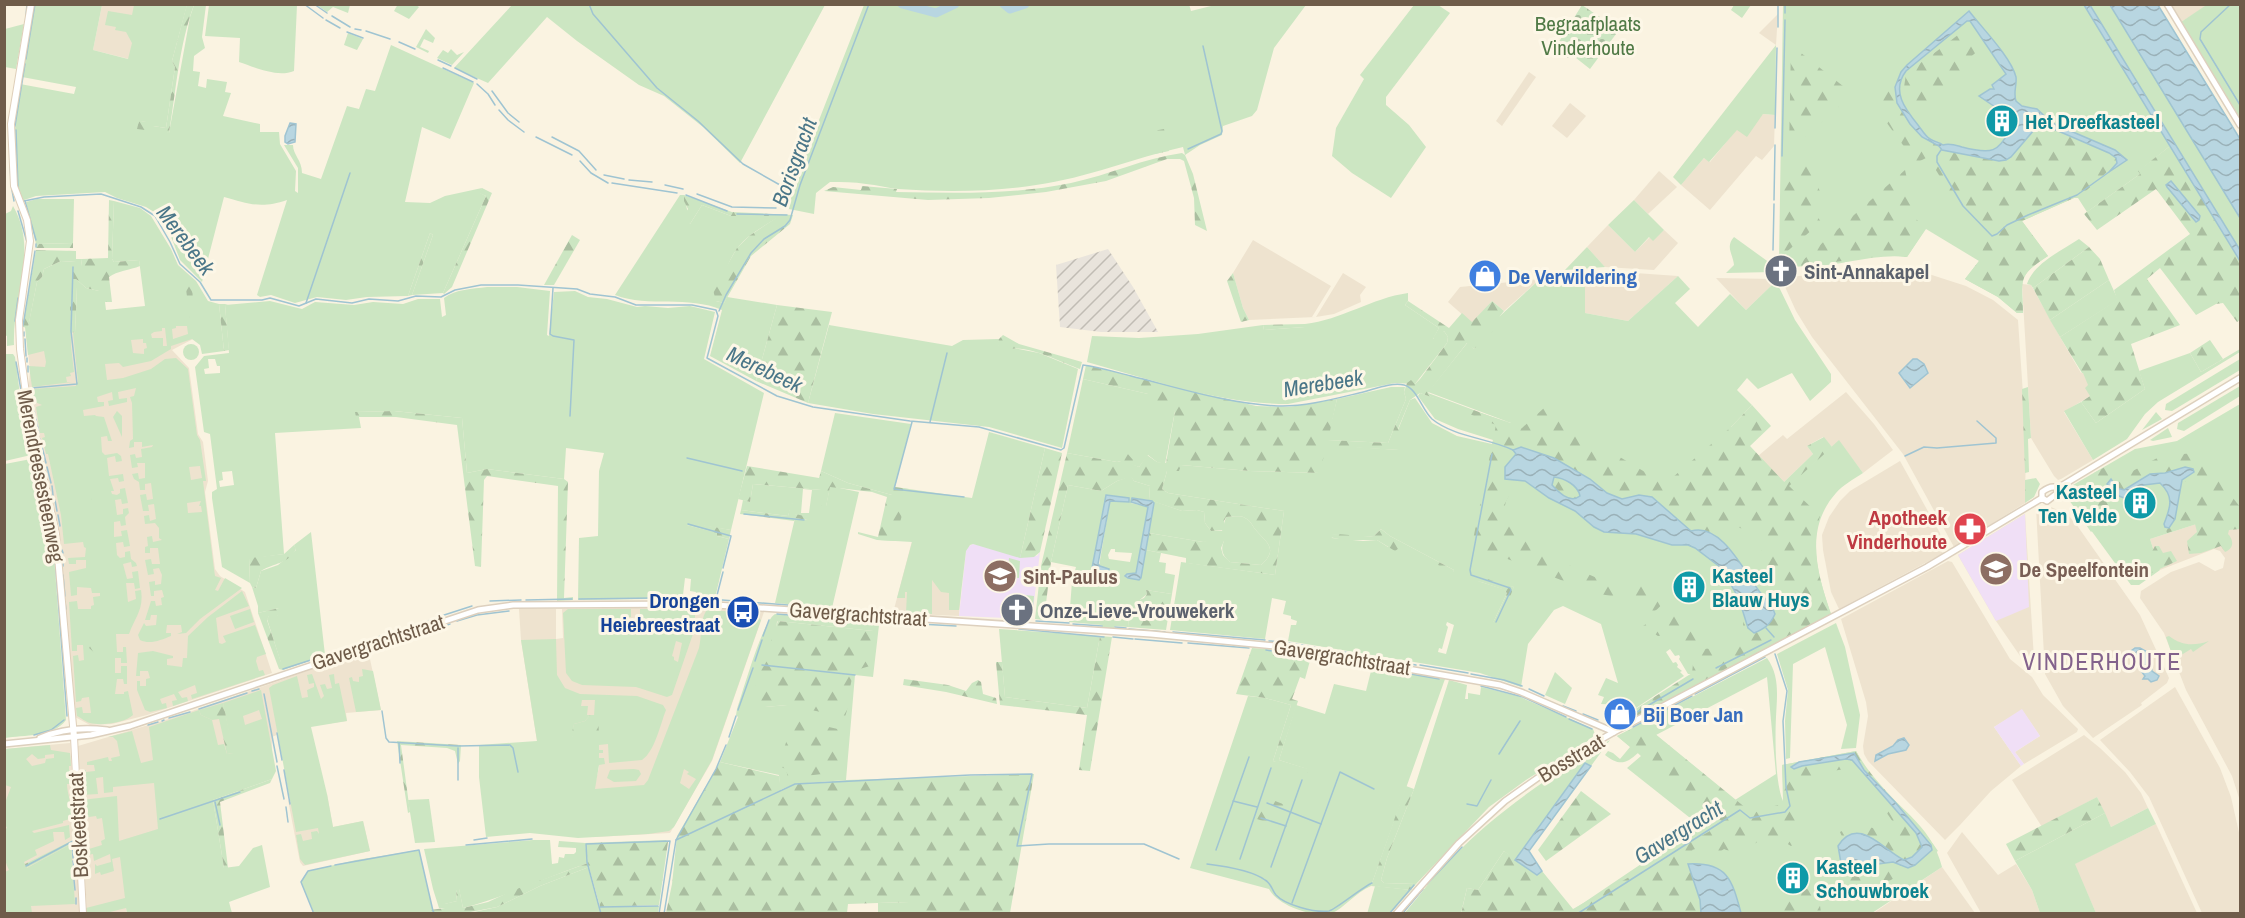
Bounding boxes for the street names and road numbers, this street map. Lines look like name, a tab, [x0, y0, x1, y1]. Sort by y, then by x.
street label: Merendreesesteenweg	[10, 387, 72, 565]
street label: Gavergrachtstraat	[788, 595, 928, 633]
street label: Gavergrachtstraat	[308, 607, 448, 677]
street label: Gavergrachtstraat	[1272, 632, 1413, 682]
street label: Bosstraat	[1532, 727, 1610, 789]
street label: Boskeetstraat	[61, 771, 95, 878]

